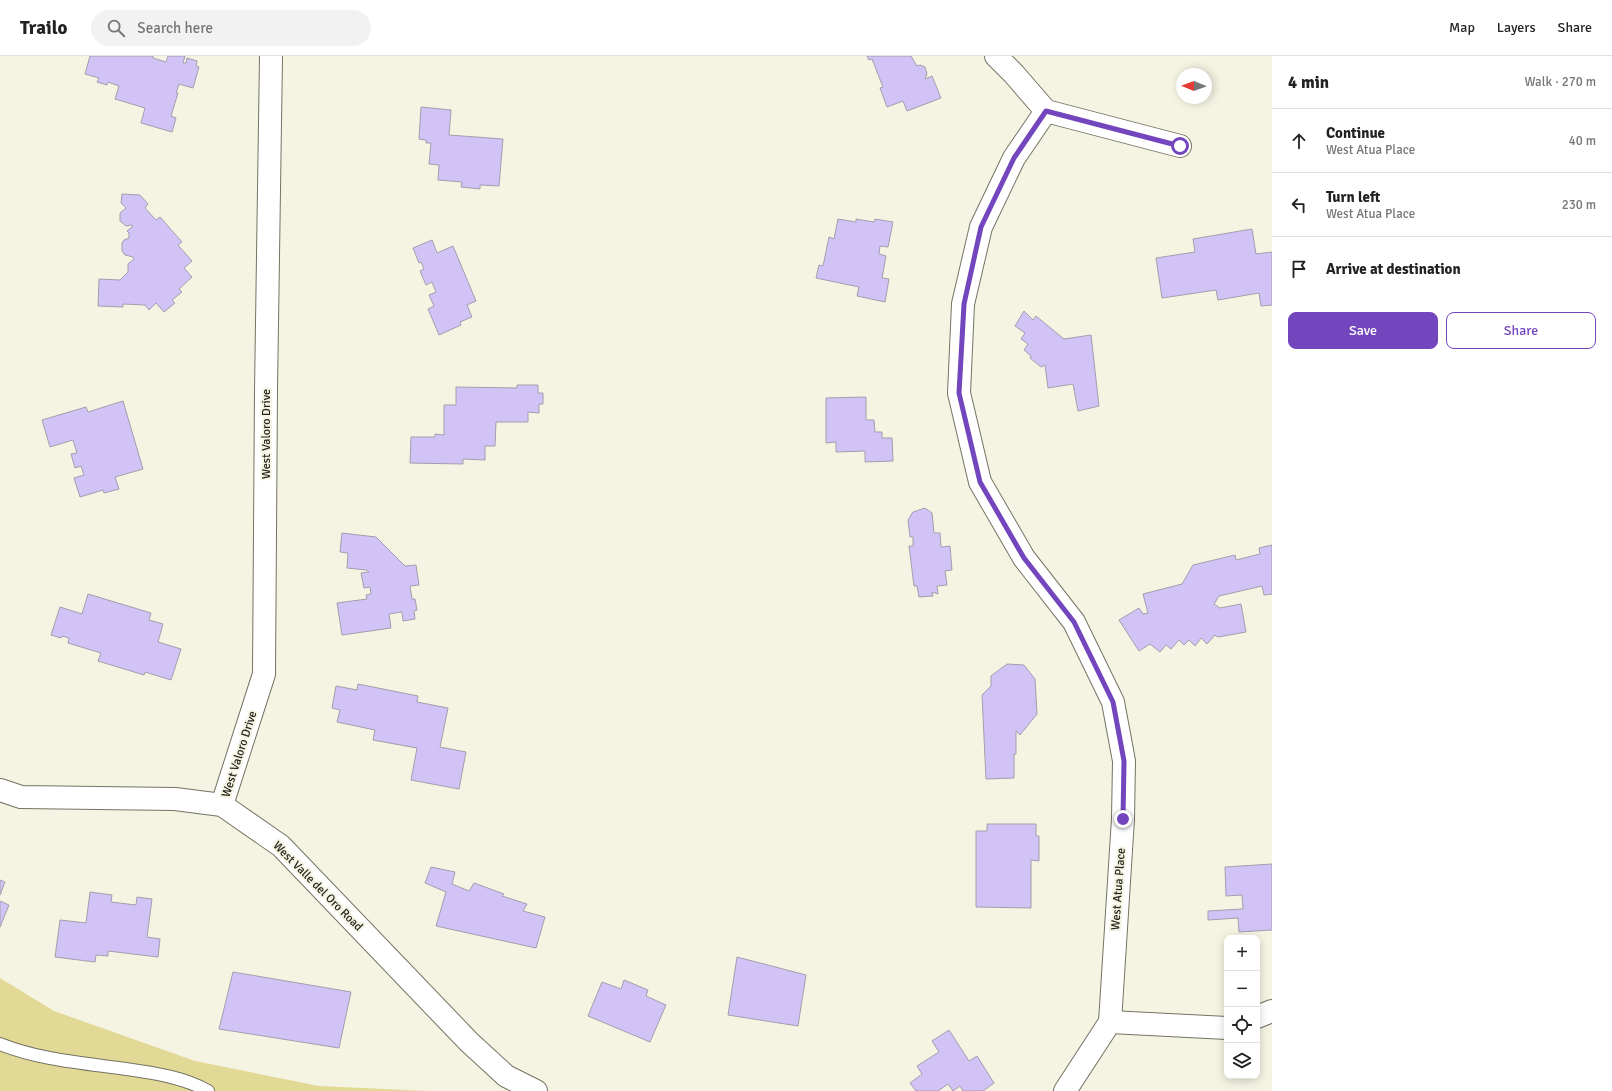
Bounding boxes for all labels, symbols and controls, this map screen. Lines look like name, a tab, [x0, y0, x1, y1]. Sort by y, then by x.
search box	[91, 10, 371, 46]
text: Trailo	[20, 16, 67, 40]
icon: search	[105, 17, 127, 39]
text: Search here	[137, 19, 213, 37]
text: Map	[1449, 19, 1475, 36]
text: Layers	[1497, 19, 1536, 36]
text: Share	[1558, 19, 1592, 36]
north arrow	[1176, 68, 1212, 104]
text: 4 min	[1288, 72, 1329, 93]
text: Walk · 270 m	[1525, 74, 1596, 90]
text: Continue	[1326, 124, 1385, 142]
icon: ahead	[1288, 130, 1310, 152]
text: 40 m	[1569, 133, 1596, 149]
route start	[1171, 137, 1189, 155]
text: West Atua Place	[1326, 142, 1415, 158]
text: Turn left	[1326, 188, 1380, 206]
icon: left	[1288, 194, 1310, 216]
text: 230 m	[1562, 197, 1596, 213]
text: West Atua Place	[1326, 206, 1415, 222]
icon: arrive	[1288, 258, 1310, 280]
text: Arrive at destination	[1326, 260, 1461, 278]
button: Save	[1288, 312, 1438, 349]
button: Share	[1446, 312, 1596, 349]
street label: West Valoro Drive	[259, 389, 274, 479]
street label: West Valoro Drive	[218, 709, 260, 799]
route end	[1114, 810, 1132, 828]
street label: West Valle del Oro Road	[270, 838, 366, 934]
street label: West Atua Place	[1108, 847, 1129, 931]
map controls	[1224, 935, 1260, 1079]
button: +	[1224, 935, 1260, 971]
button: −	[1224, 971, 1260, 1007]
button: locate	[1224, 1007, 1260, 1043]
button: layers	[1224, 1043, 1260, 1079]

